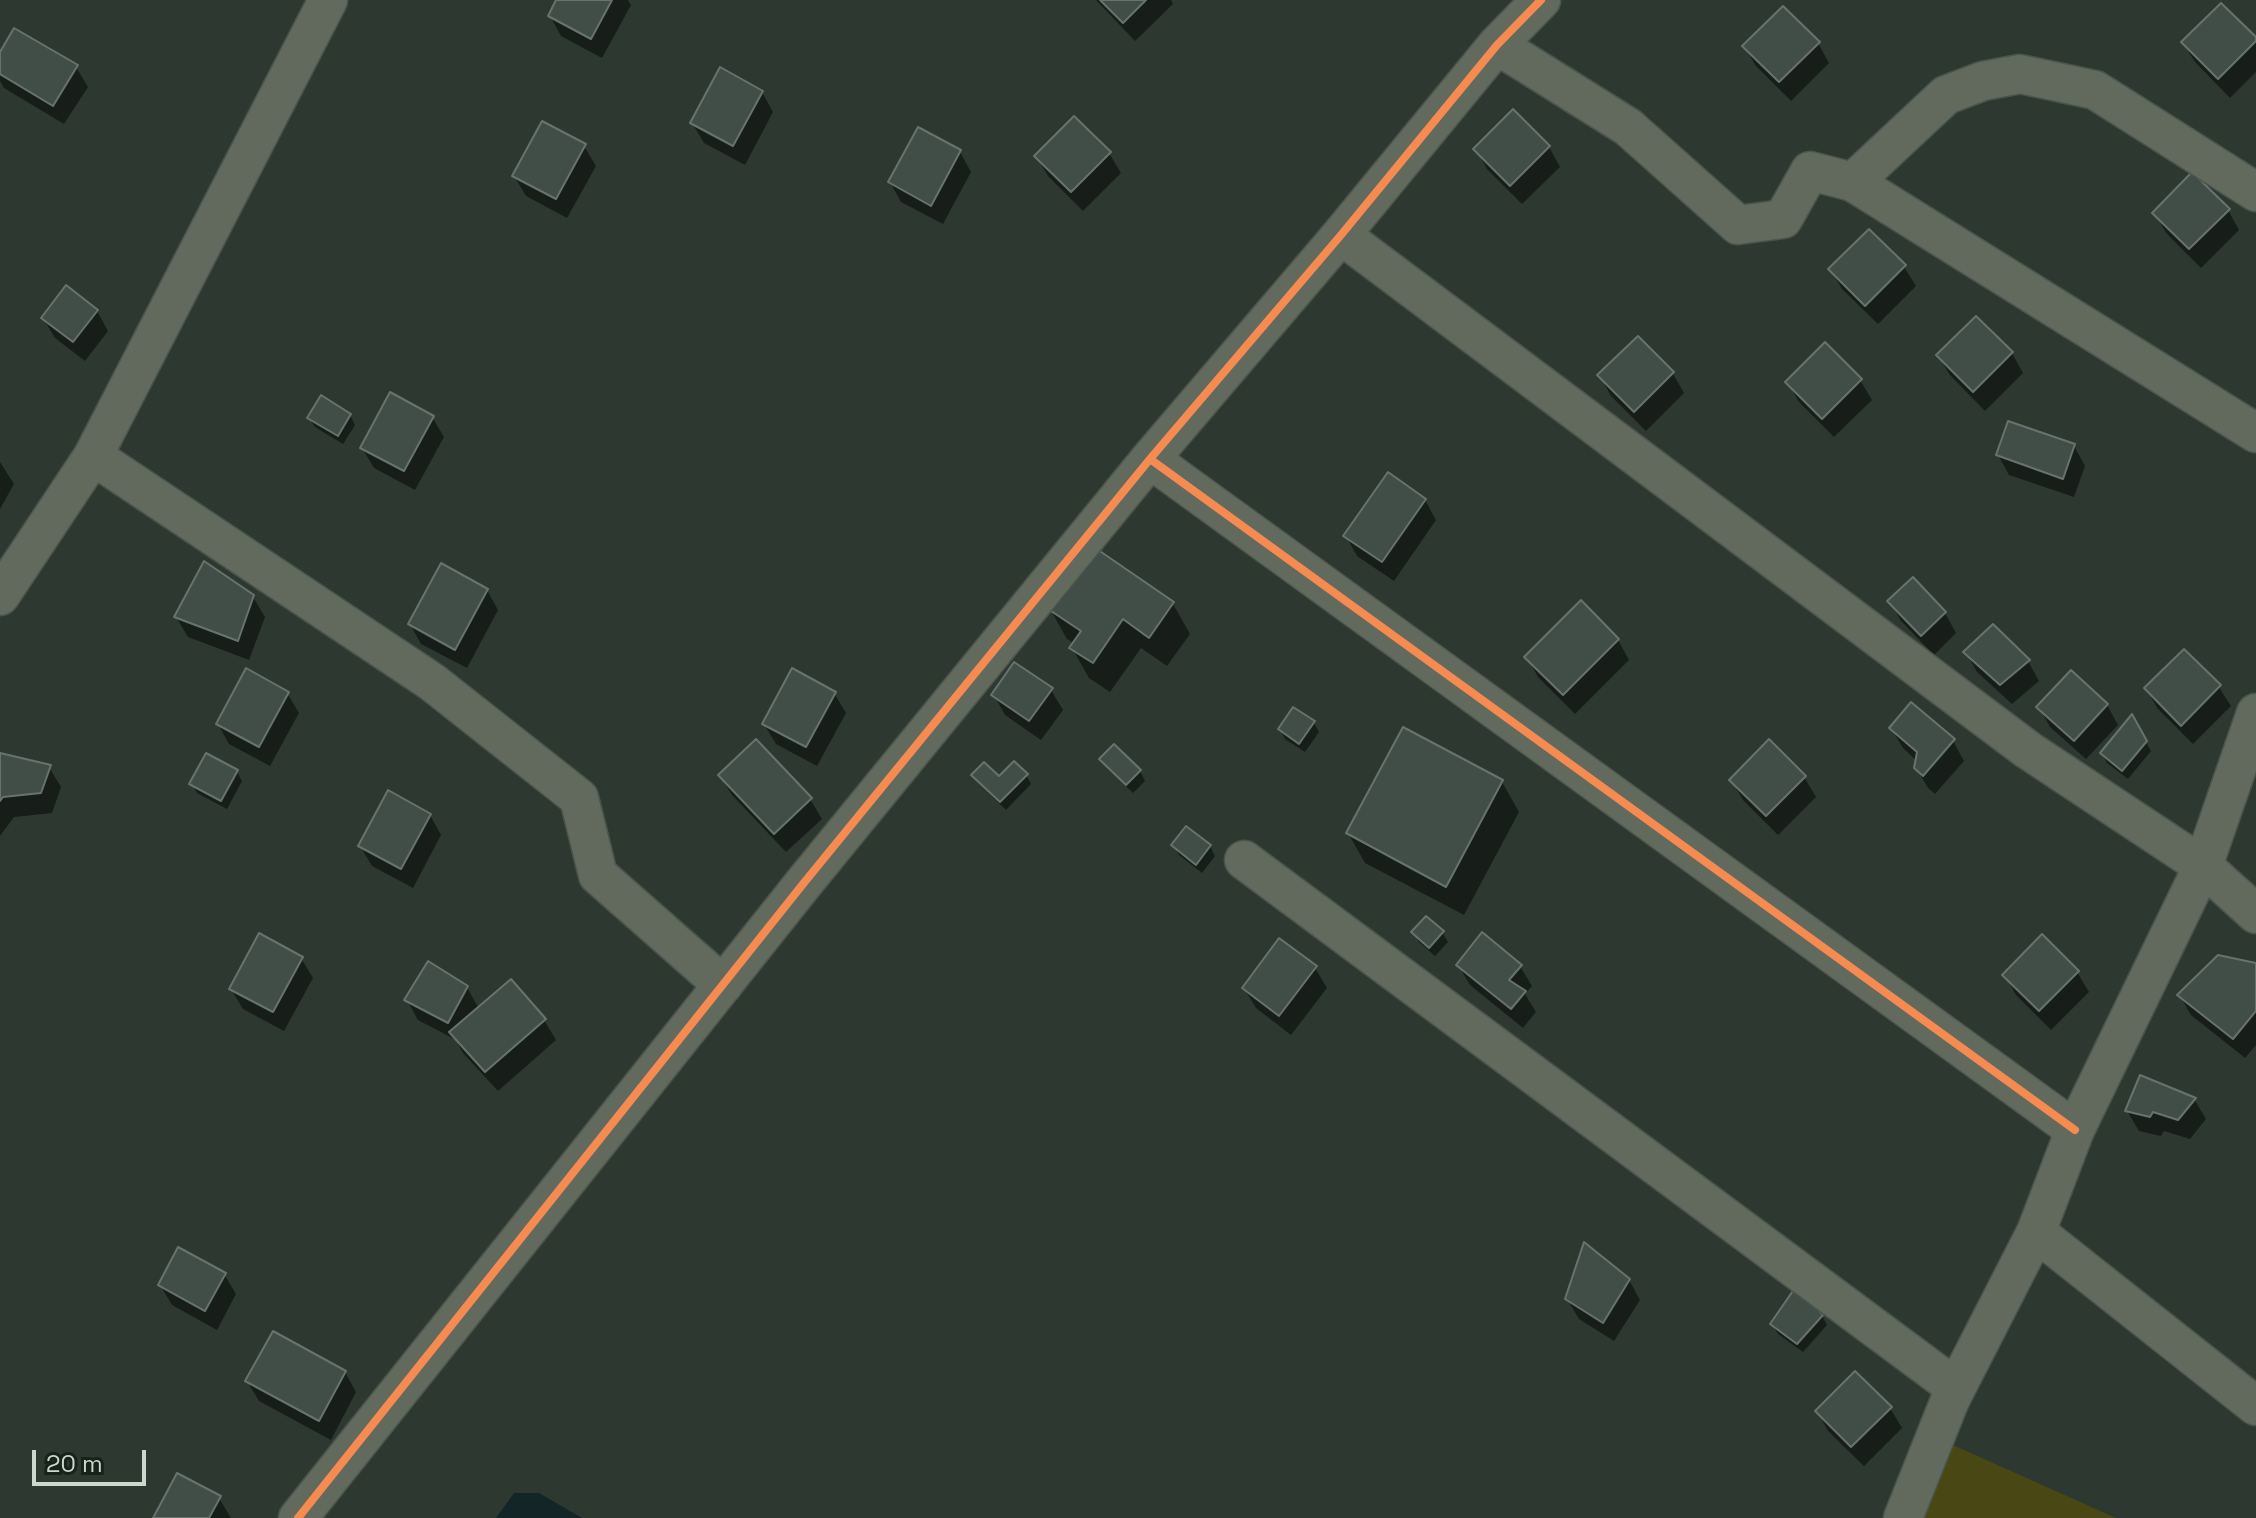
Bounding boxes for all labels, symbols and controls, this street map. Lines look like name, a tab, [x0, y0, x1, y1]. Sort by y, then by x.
scale bar	[36, 1434, 150, 1484]
text: 20 m	[46, 1448, 103, 1479]

